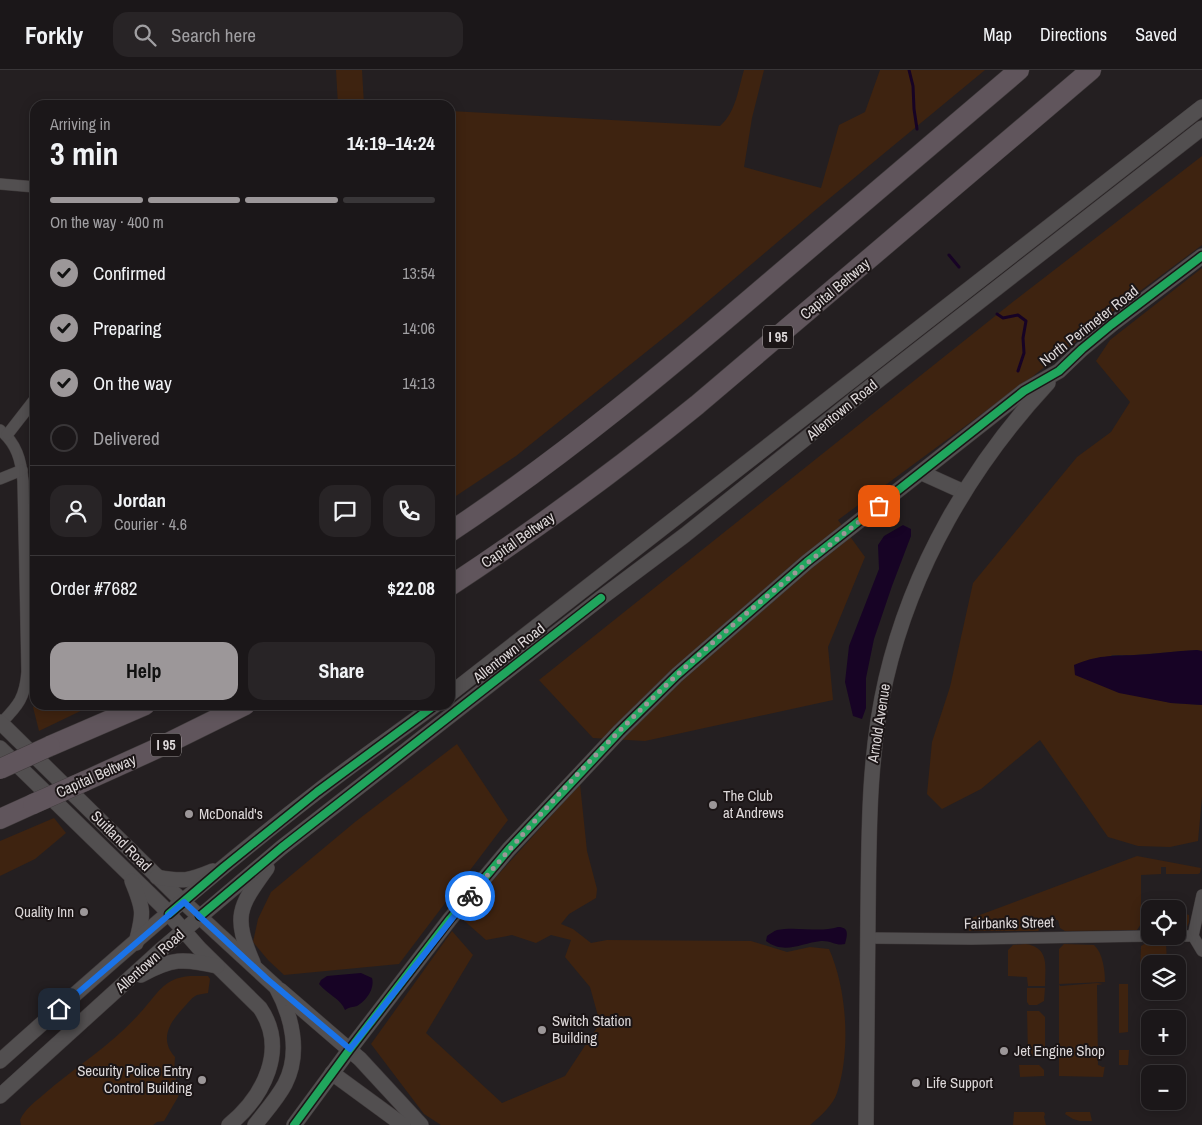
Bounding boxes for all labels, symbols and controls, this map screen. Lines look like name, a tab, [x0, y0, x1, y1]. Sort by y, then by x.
search box	[113, 12, 463, 57]
text: Forkly	[25, 19, 83, 51]
icon: search	[131, 21, 159, 49]
text: Search here	[171, 22, 256, 48]
text: Map	[983, 22, 1012, 47]
text: Directions	[1040, 22, 1107, 47]
text: Saved	[1135, 22, 1177, 47]
text: Arriving in	[50, 113, 111, 135]
text: 14:19–14:24	[347, 130, 435, 156]
text: 3 min	[50, 132, 119, 175]
text: On the way · 400 m	[50, 211, 164, 233]
street label: Capital Beltway	[795, 253, 875, 324]
icon: check	[50, 259, 78, 287]
text: Confirmed	[93, 260, 166, 286]
text: 13:54	[402, 262, 435, 284]
street label: North Perimeter Road	[1035, 280, 1143, 371]
icon: check	[50, 314, 78, 342]
text: Preparing	[93, 315, 161, 341]
text: 14:06	[402, 317, 435, 339]
road number: I 95	[763, 326, 793, 348]
icon: check	[50, 369, 78, 397]
text: On the way	[93, 370, 172, 396]
text: 14:13	[402, 372, 435, 394]
street label: Allentown Road	[801, 374, 882, 446]
text: Delivered	[93, 425, 160, 451]
button: person	[50, 485, 102, 537]
button: chat	[319, 485, 371, 537]
button: phone	[383, 485, 435, 537]
pin	[858, 485, 900, 527]
text: Jordan	[114, 487, 166, 513]
icon: bag	[865, 492, 893, 520]
street label: Capital Beltway	[477, 506, 559, 573]
text: Courier · 4.6	[114, 513, 187, 535]
text: Order #7682	[50, 575, 137, 601]
text: $22.08	[387, 575, 435, 601]
street label: Allentown Road	[467, 618, 549, 688]
button: Help	[50, 642, 238, 700]
button: Share	[248, 642, 435, 700]
street label: Arnold Avenue	[862, 682, 895, 765]
road number: I 95	[151, 734, 181, 756]
street label: Capital Beltway	[52, 748, 140, 803]
place label: The Club at Andrews	[723, 785, 784, 823]
marker: The Club at Andrews	[707, 799, 719, 811]
place label: McDonald's	[199, 803, 263, 824]
street label: Suitland Road	[86, 806, 156, 876]
marker: McDonald's	[183, 808, 195, 820]
courier	[445, 871, 495, 921]
icon: bike	[456, 882, 484, 910]
map controls	[1141, 900, 1186, 1110]
button: locate	[1141, 900, 1186, 945]
place label: Quality Inn	[15, 901, 74, 922]
marker: Quality Inn	[78, 906, 90, 918]
street label: Fairbanks Street	[964, 911, 1055, 934]
street label: Allentown Road	[110, 924, 189, 998]
button: layers	[1141, 955, 1186, 1000]
pin	[38, 988, 80, 1030]
icon: home	[45, 995, 73, 1023]
place label: Switch Station Building	[552, 1010, 631, 1048]
button: +	[1141, 1010, 1186, 1055]
marker: Switch Station Building	[536, 1024, 548, 1036]
place label: Jet Engine Shop	[1014, 1040, 1105, 1061]
marker: Jet Engine Shop	[998, 1045, 1010, 1057]
place label: Security Police Entry Control Building	[77, 1060, 193, 1098]
button: −	[1141, 1065, 1186, 1110]
place label: Life Support	[926, 1072, 994, 1093]
marker: Security Police Entry Control Building	[196, 1074, 208, 1086]
marker: Life Support	[910, 1077, 922, 1089]

